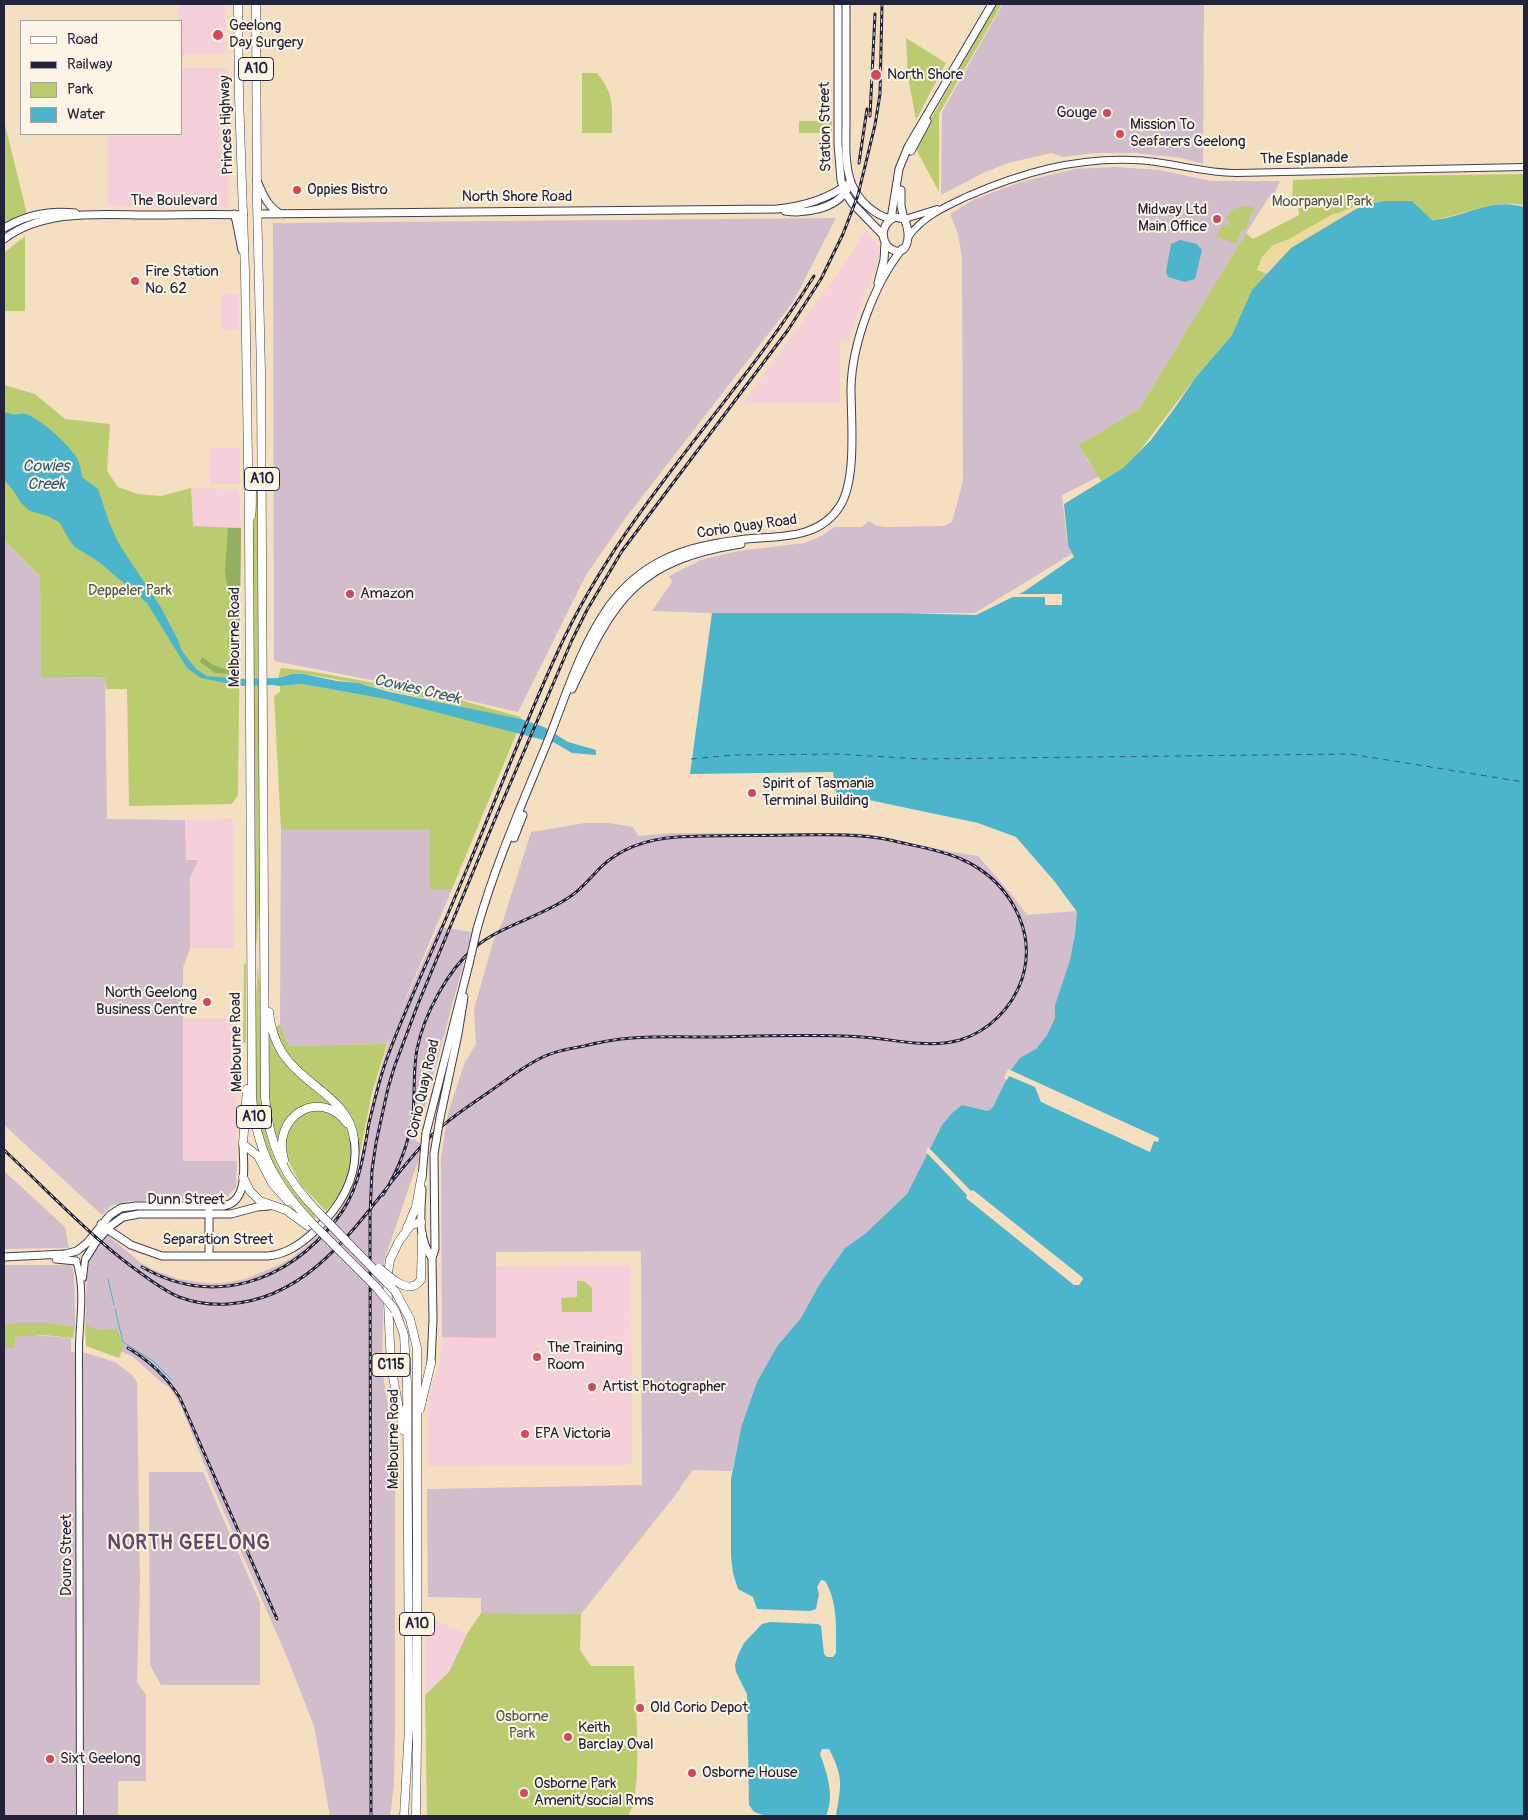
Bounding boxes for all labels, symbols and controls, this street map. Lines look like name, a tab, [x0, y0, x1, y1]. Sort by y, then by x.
place label: Geelong Day Surgery	[229, 17, 303, 52]
legend	[20, 20, 182, 135]
marker: Geelong Day Surgery	[211, 28, 225, 42]
text: Road	[67, 30, 98, 49]
text: Railway	[67, 55, 112, 74]
road number: A10	[238, 58, 274, 80]
place label: North Shore	[887, 66, 963, 84]
marker: North Shore	[869, 68, 883, 82]
street label: Princes Highway	[216, 75, 238, 175]
text: Park	[67, 80, 93, 99]
street label: Station Street	[816, 82, 836, 172]
place label: Gouge	[1057, 104, 1097, 122]
text: Water	[67, 105, 105, 124]
marker: Gouge	[1101, 107, 1113, 119]
place label: Mission To Seafarers Geelong	[1130, 116, 1246, 151]
marker: Mission To Seafarers Geelong	[1114, 128, 1126, 140]
street label: The Esplanade	[1260, 149, 1348, 169]
place label: Oppies Bistro	[307, 181, 388, 199]
marker: Oppies Bistro	[291, 184, 303, 196]
street label: North Shore Road	[462, 188, 572, 206]
street label: The Boulevard	[130, 192, 218, 210]
park label: Moorpanyal Park	[1272, 193, 1372, 211]
place label: Midway Ltd Main Office	[1138, 201, 1207, 236]
marker: Midway Ltd Main Office	[1211, 213, 1223, 225]
place label: Fire Station No. 62	[145, 263, 219, 298]
marker: Fire Station No. 62	[129, 275, 141, 287]
water label: Cowies Creek	[23, 457, 69, 495]
road number: A10	[244, 468, 280, 490]
street label: Corio Quay Road	[696, 511, 798, 543]
park label: Deppeler Park	[88, 582, 172, 600]
place label: Amazon	[360, 585, 414, 603]
street label: Melbourne Road	[226, 587, 244, 687]
marker: Amazon	[344, 588, 356, 600]
water label: Cowies Creek	[372, 671, 462, 709]
place label: Spirit of Tasmania Terminal Building	[762, 775, 874, 810]
marker: Spirit of Tasmania Terminal Building	[746, 787, 758, 799]
place label: North Geelong Business Centre	[96, 984, 197, 1019]
street label: Melbourne Road	[227, 992, 247, 1092]
marker: North Geelong Business Centre	[201, 996, 213, 1008]
street label: Corio Quay Road	[404, 1038, 444, 1140]
road number: A10	[236, 1106, 272, 1128]
street label: Dunn Street	[147, 1191, 225, 1209]
street label: Separation Street	[162, 1231, 274, 1249]
place label: The Training Room	[547, 1339, 623, 1374]
marker: The Training Room	[531, 1351, 543, 1363]
road number: C115	[372, 1354, 410, 1376]
place label: Artist Photographer	[602, 1378, 726, 1396]
marker: Artist Photographer	[586, 1381, 598, 1393]
street label: Melbourne Road	[385, 1389, 403, 1489]
place label: EPA Victoria	[535, 1425, 611, 1443]
marker: EPA Victoria	[519, 1428, 531, 1440]
street label: Douro Street	[58, 1514, 76, 1596]
district label: NORTH GEELONG	[106, 1532, 272, 1556]
road number: A10	[400, 1612, 434, 1636]
place label: Old Corio Depot	[650, 1699, 748, 1717]
marker: Old Corio Depot	[634, 1702, 646, 1714]
park label: Osborne Park	[496, 1708, 548, 1743]
place label: Keith Barclay Oval	[578, 1719, 653, 1754]
marker: Keith Barclay Oval	[562, 1731, 574, 1743]
place label: Sixt Geelong	[60, 1750, 140, 1768]
marker: Sixt Geelong	[44, 1753, 56, 1765]
place label: Osborne House	[702, 1764, 797, 1782]
marker: Osborne House	[686, 1767, 698, 1779]
place label: Osborne Park Amenit/social Rms	[534, 1775, 654, 1810]
marker: Osborne Park Amenit/social Rms	[518, 1787, 530, 1799]

